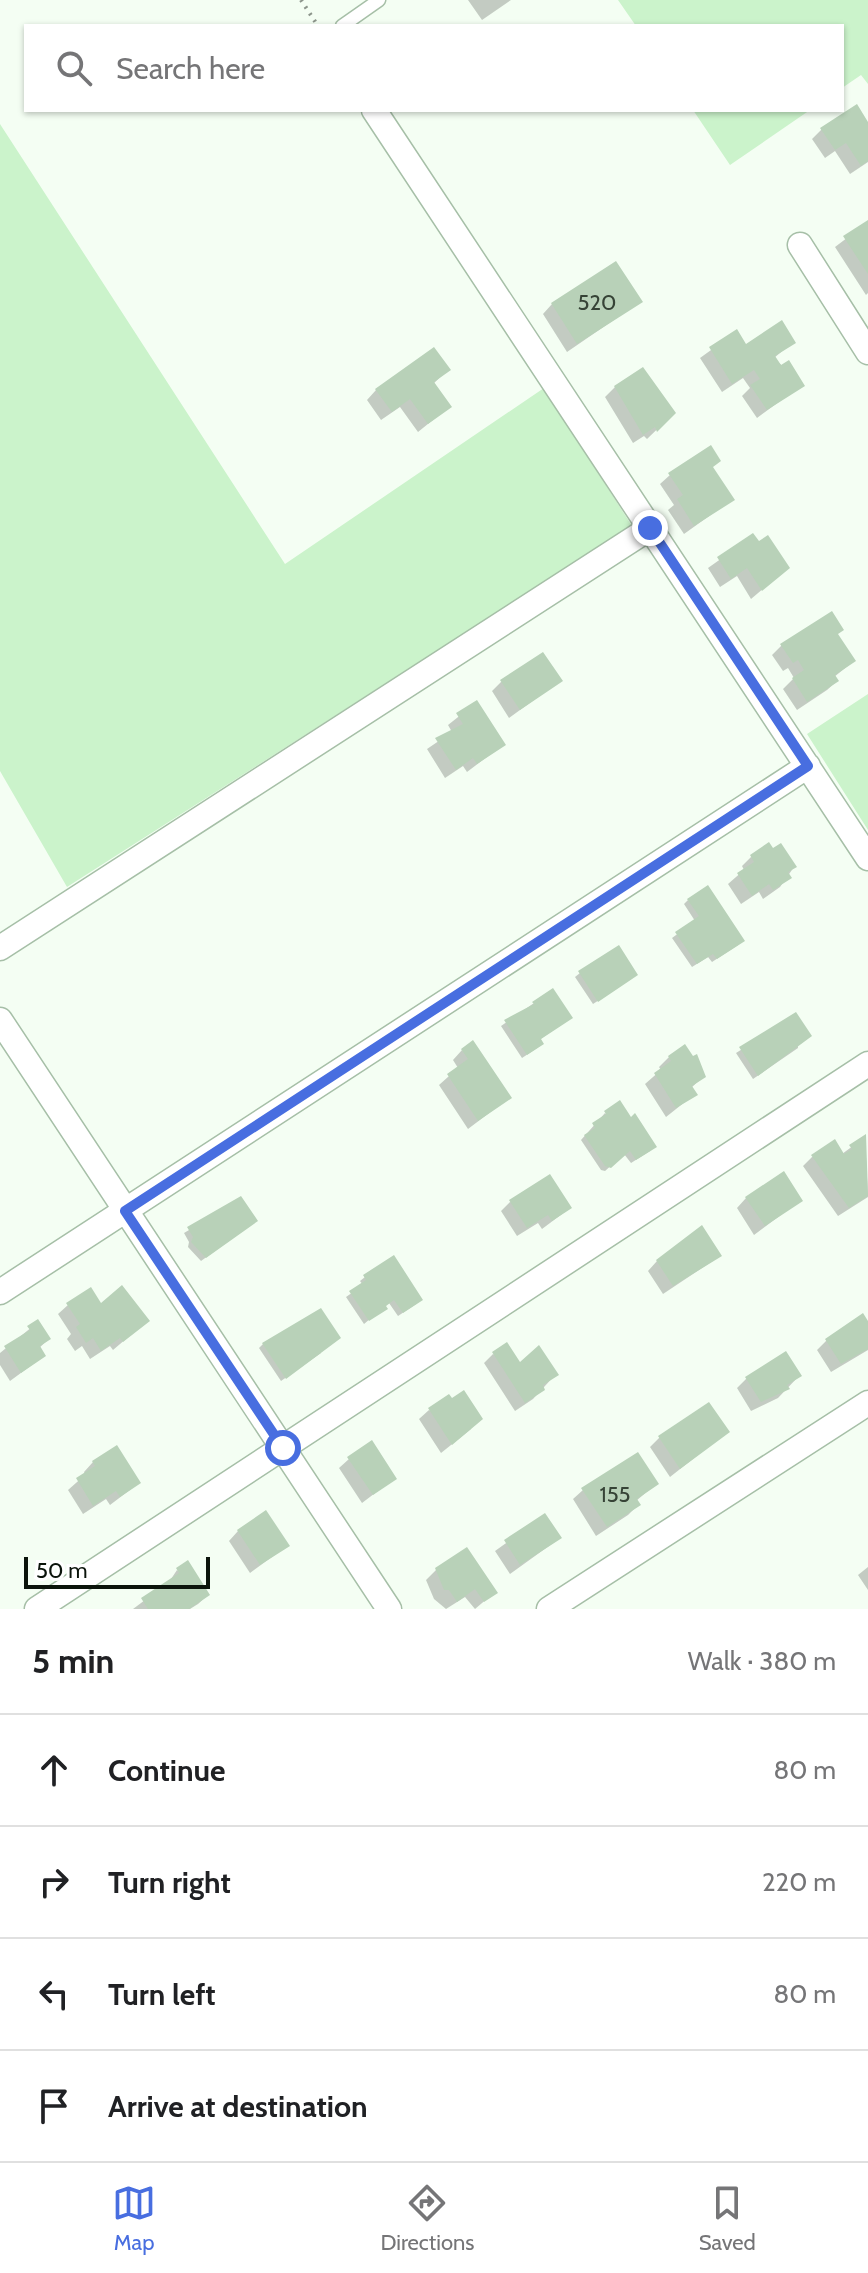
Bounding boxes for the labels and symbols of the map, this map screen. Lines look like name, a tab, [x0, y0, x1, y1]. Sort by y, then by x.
house number: 520	[578, 289, 616, 316]
route end	[632, 510, 668, 546]
route start	[265, 1430, 301, 1466]
house number: 155	[600, 1481, 630, 1508]
scale bar	[24, 1553, 210, 1589]

